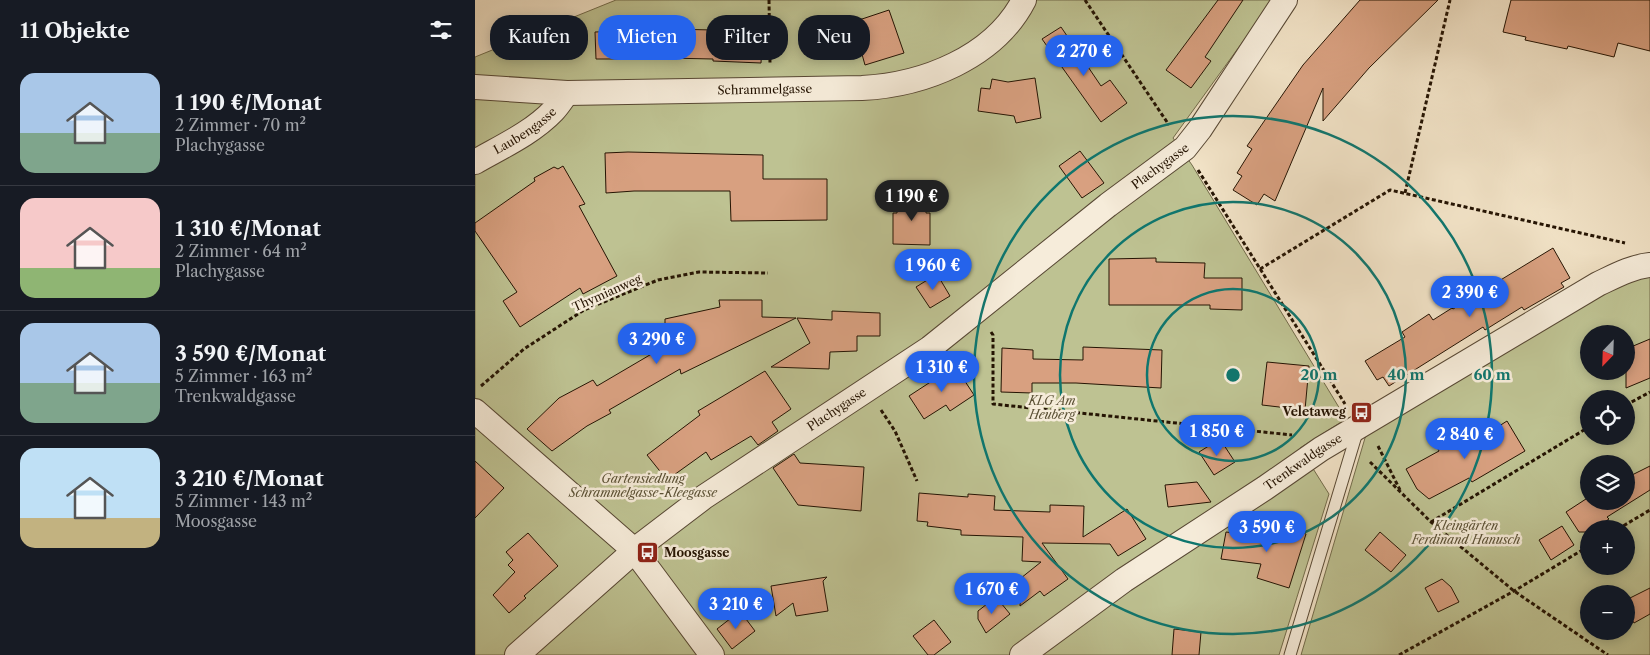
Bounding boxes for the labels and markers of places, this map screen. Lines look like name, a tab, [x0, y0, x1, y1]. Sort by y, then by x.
pin: 2 270 €	[1038, 34, 1130, 77]
pin: 1 190 €	[866, 180, 958, 222]
pin: 1 960 €	[887, 248, 979, 291]
pin: 2 390 €	[1424, 276, 1516, 318]
pin: 3 290 €	[611, 322, 703, 365]
pin: 1 310 €	[896, 350, 988, 393]
centre of rings	[1224, 366, 1242, 384]
bus stop icon: Veletaweg	[1350, 400, 1374, 424]
place label: Veletaweg	[1282, 404, 1347, 419]
pin: 1 850 €	[1171, 414, 1263, 457]
pin: 2 840 €	[1419, 418, 1511, 460]
pin: 3 590 €	[1221, 510, 1313, 553]
bus stop icon: Moosgasse	[636, 541, 660, 565]
place label: Moosgasse	[664, 545, 729, 560]
pin: 1 670 €	[946, 572, 1038, 615]
pin: 3 210 €	[690, 588, 782, 630]

